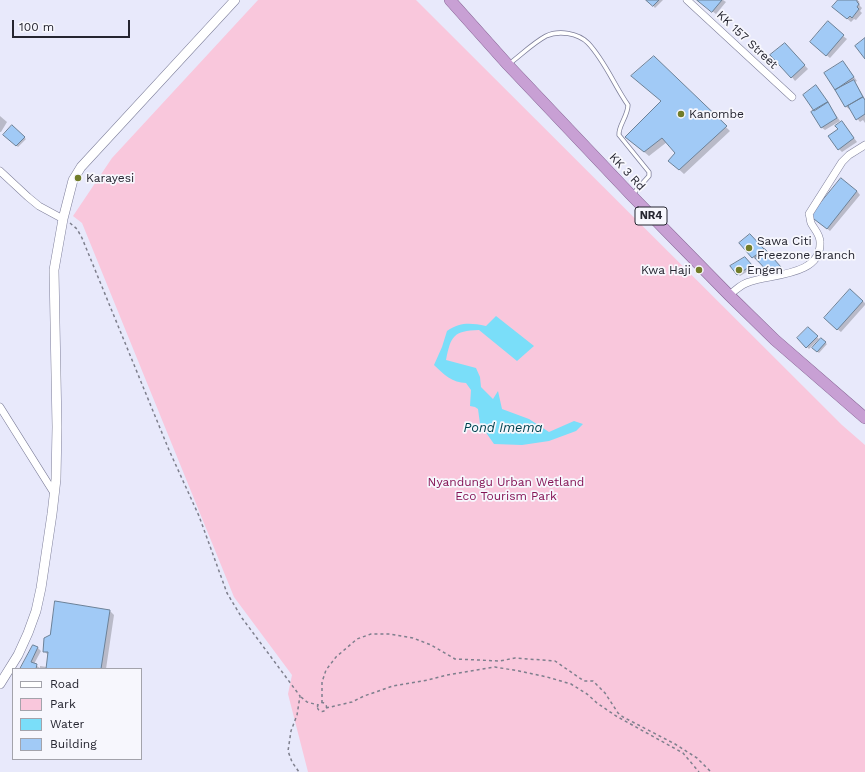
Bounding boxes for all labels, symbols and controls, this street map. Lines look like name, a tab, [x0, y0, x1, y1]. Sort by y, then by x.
street label: KK 157 Street	[713, 8, 781, 72]
scale bar	[14, 12, 132, 38]
text: 100 m	[19, 20, 54, 34]
place label: Kanombe	[689, 107, 744, 121]
marker: Kanombe	[676, 109, 686, 119]
street label: KK 3 Rd	[606, 150, 648, 194]
place label: Karayesi	[86, 171, 134, 185]
marker: Karayesi	[73, 173, 83, 183]
road number: NR4	[635, 207, 667, 225]
place label: Sawa Citi Freezone Branch	[757, 234, 855, 262]
marker: Sawa Citi Freezone Branch	[744, 243, 754, 253]
place label: Kwa Haji	[641, 263, 691, 277]
place label: Engen	[747, 263, 783, 277]
marker: Kwa Haji	[694, 265, 704, 275]
marker: Engen	[734, 265, 744, 275]
water label: Pond Imema	[464, 420, 542, 436]
park label: Nyandungu Urban Wetland Eco Tourism Park	[428, 475, 584, 503]
legend	[12, 668, 142, 760]
text: Road	[50, 677, 79, 691]
text: Park	[50, 697, 76, 711]
text: Water	[50, 717, 84, 731]
text: Building	[50, 737, 97, 751]

